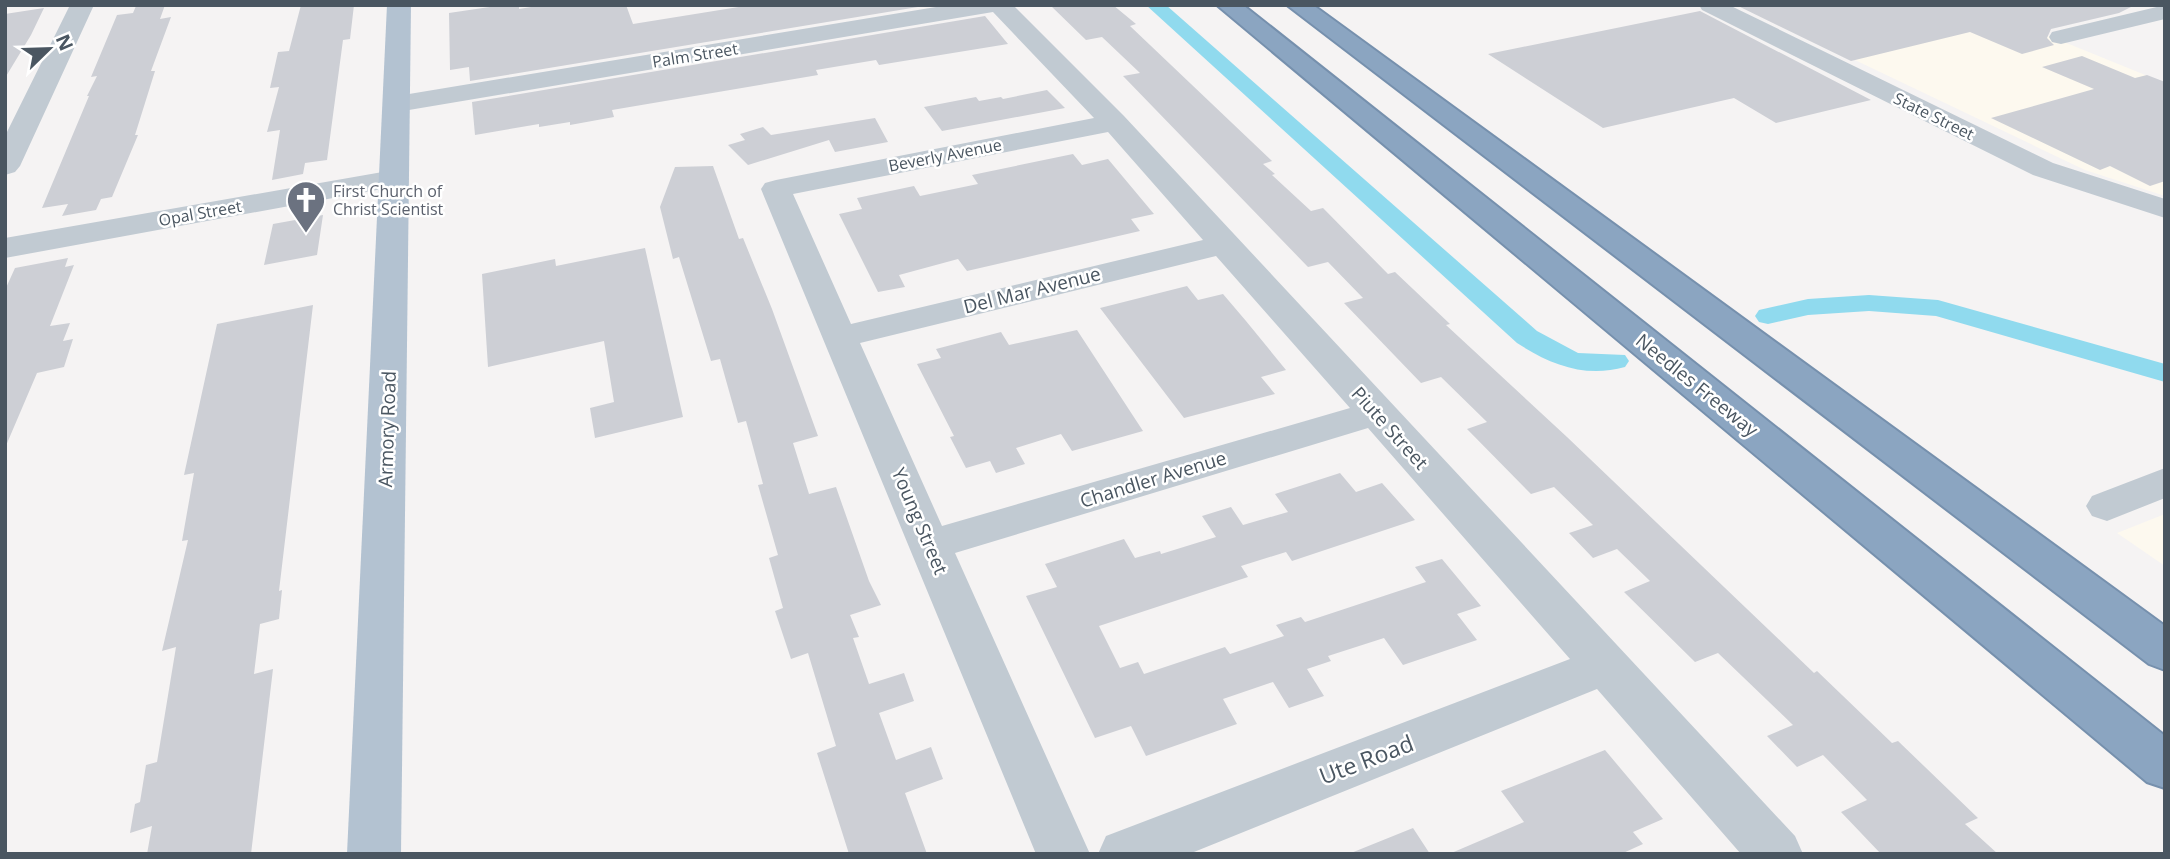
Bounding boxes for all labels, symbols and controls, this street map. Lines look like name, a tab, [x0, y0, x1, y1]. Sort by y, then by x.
north arrow	[14, 14, 84, 84]
text: N	[50, 30, 80, 55]
street label: Palm Street	[651, 37, 740, 73]
street label: State Street	[1890, 87, 1978, 145]
street label: Beverly Avenue	[887, 133, 1003, 177]
church icon: First Church of Christ Scientist	[285, 179, 327, 234]
place label: First Church of Christ Scientist	[333, 180, 444, 220]
street label: Opal Street	[157, 195, 244, 231]
street label: Del Mar Avenue	[961, 260, 1103, 320]
street label: Needles Freeway	[1630, 328, 1764, 443]
street label: Armory Road	[372, 370, 402, 488]
street label: Piute Street	[1346, 381, 1434, 475]
street label: Chandler Avenue	[1077, 444, 1229, 514]
street label: Young Street	[886, 464, 954, 579]
street label: Ute Road	[1314, 726, 1418, 792]

